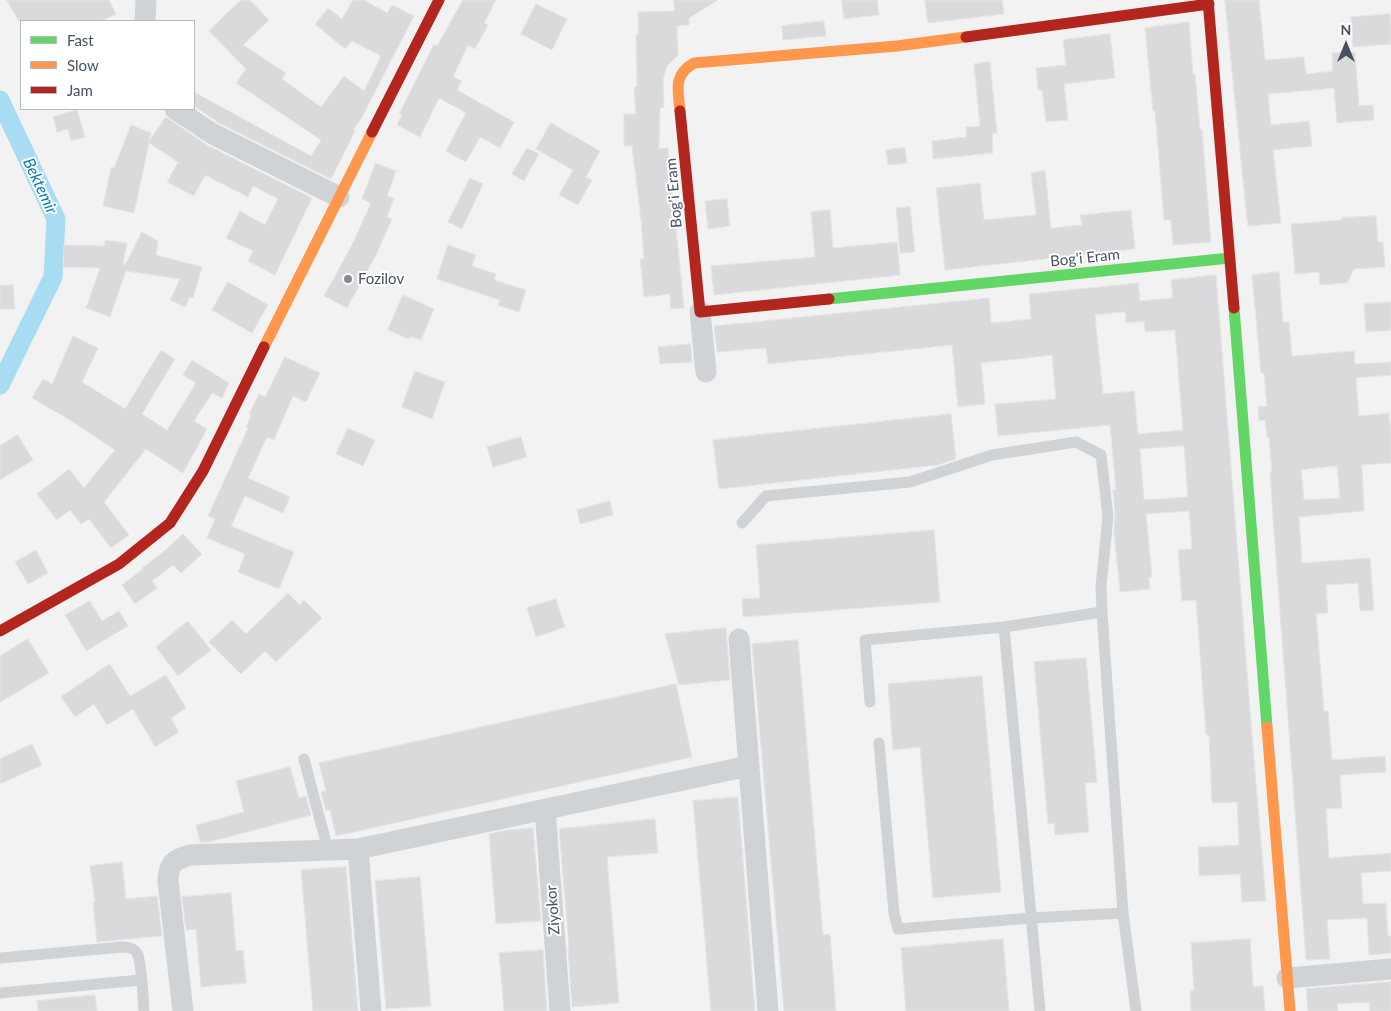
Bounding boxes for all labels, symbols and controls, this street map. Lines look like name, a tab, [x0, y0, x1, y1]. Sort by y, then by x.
legend	[20, 20, 195, 110]
north arrow	[1321, 20, 1371, 70]
text: N	[1341, 21, 1351, 38]
text: Fast	[67, 31, 94, 49]
text: Slow	[67, 56, 99, 74]
text: Jam	[67, 81, 93, 99]
water label: Bektemir	[19, 155, 61, 217]
street label: Bog'i Eram	[662, 157, 686, 229]
street label: Bog'i Eram	[1049, 245, 1121, 271]
place label: Fozilov	[358, 270, 404, 288]
marker: Fozilov	[342, 273, 354, 285]
street label: Ziyokor	[542, 885, 564, 935]

